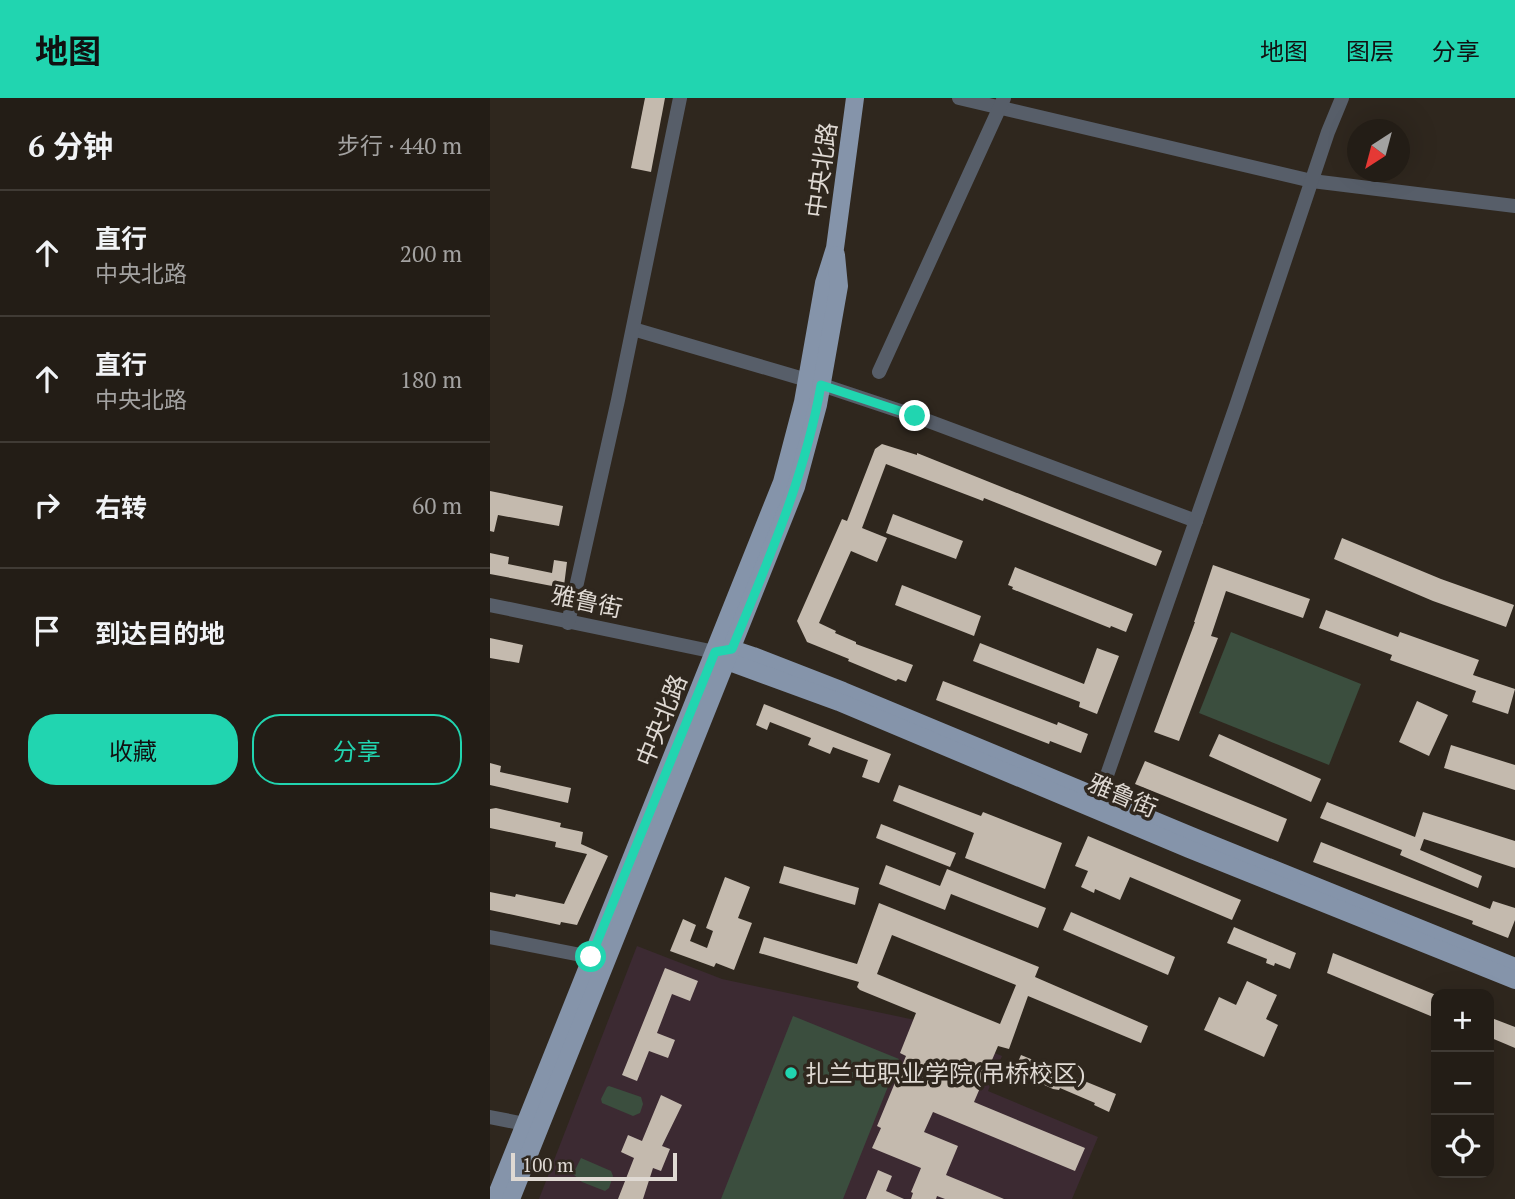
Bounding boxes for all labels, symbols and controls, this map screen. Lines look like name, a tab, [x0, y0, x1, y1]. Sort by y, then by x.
text: 地图	[35, 29, 101, 72]
text: 地图	[1260, 35, 1308, 67]
text: 图层	[1346, 35, 1394, 67]
text: 分享	[1432, 35, 1480, 67]
north arrow	[1347, 119, 1410, 182]
street label: 中央北路	[798, 120, 844, 220]
text: 6 分钟	[28, 126, 113, 166]
text: 步行 · 440 m	[337, 130, 462, 161]
text: 直行	[95, 221, 147, 255]
icon: ahead	[28, 234, 66, 272]
text: 200 m	[400, 238, 462, 269]
text: 中央北路	[95, 258, 187, 289]
text: 直行	[95, 347, 147, 381]
icon: ahead	[28, 360, 66, 398]
text: 180 m	[400, 364, 462, 395]
text: 中央北路	[95, 384, 187, 415]
route end	[899, 400, 930, 431]
icon: right	[28, 486, 66, 524]
text: 右转	[95, 490, 147, 524]
text: 60 m	[412, 490, 462, 521]
street label: 雅鲁街	[548, 578, 626, 624]
icon: arrive	[28, 612, 66, 650]
text: 到达目的地	[95, 616, 225, 650]
street label: 中央北路	[628, 670, 694, 770]
button: 收藏	[28, 714, 238, 785]
button: 分享	[252, 714, 462, 785]
street label: 雅鲁街	[1084, 766, 1162, 824]
route start	[575, 941, 606, 972]
map controls	[1431, 989, 1494, 1178]
button: +	[1431, 989, 1494, 1052]
button: −	[1431, 1052, 1494, 1115]
place label: 扎兰屯职业学院(吊桥校区)	[805, 1057, 1085, 1089]
marker: 扎兰屯职业学院(吊桥校区)	[783, 1065, 799, 1081]
button: locate	[1431, 1115, 1494, 1178]
scale bar	[511, 1150, 677, 1182]
text: 100 m	[522, 1152, 573, 1177]

